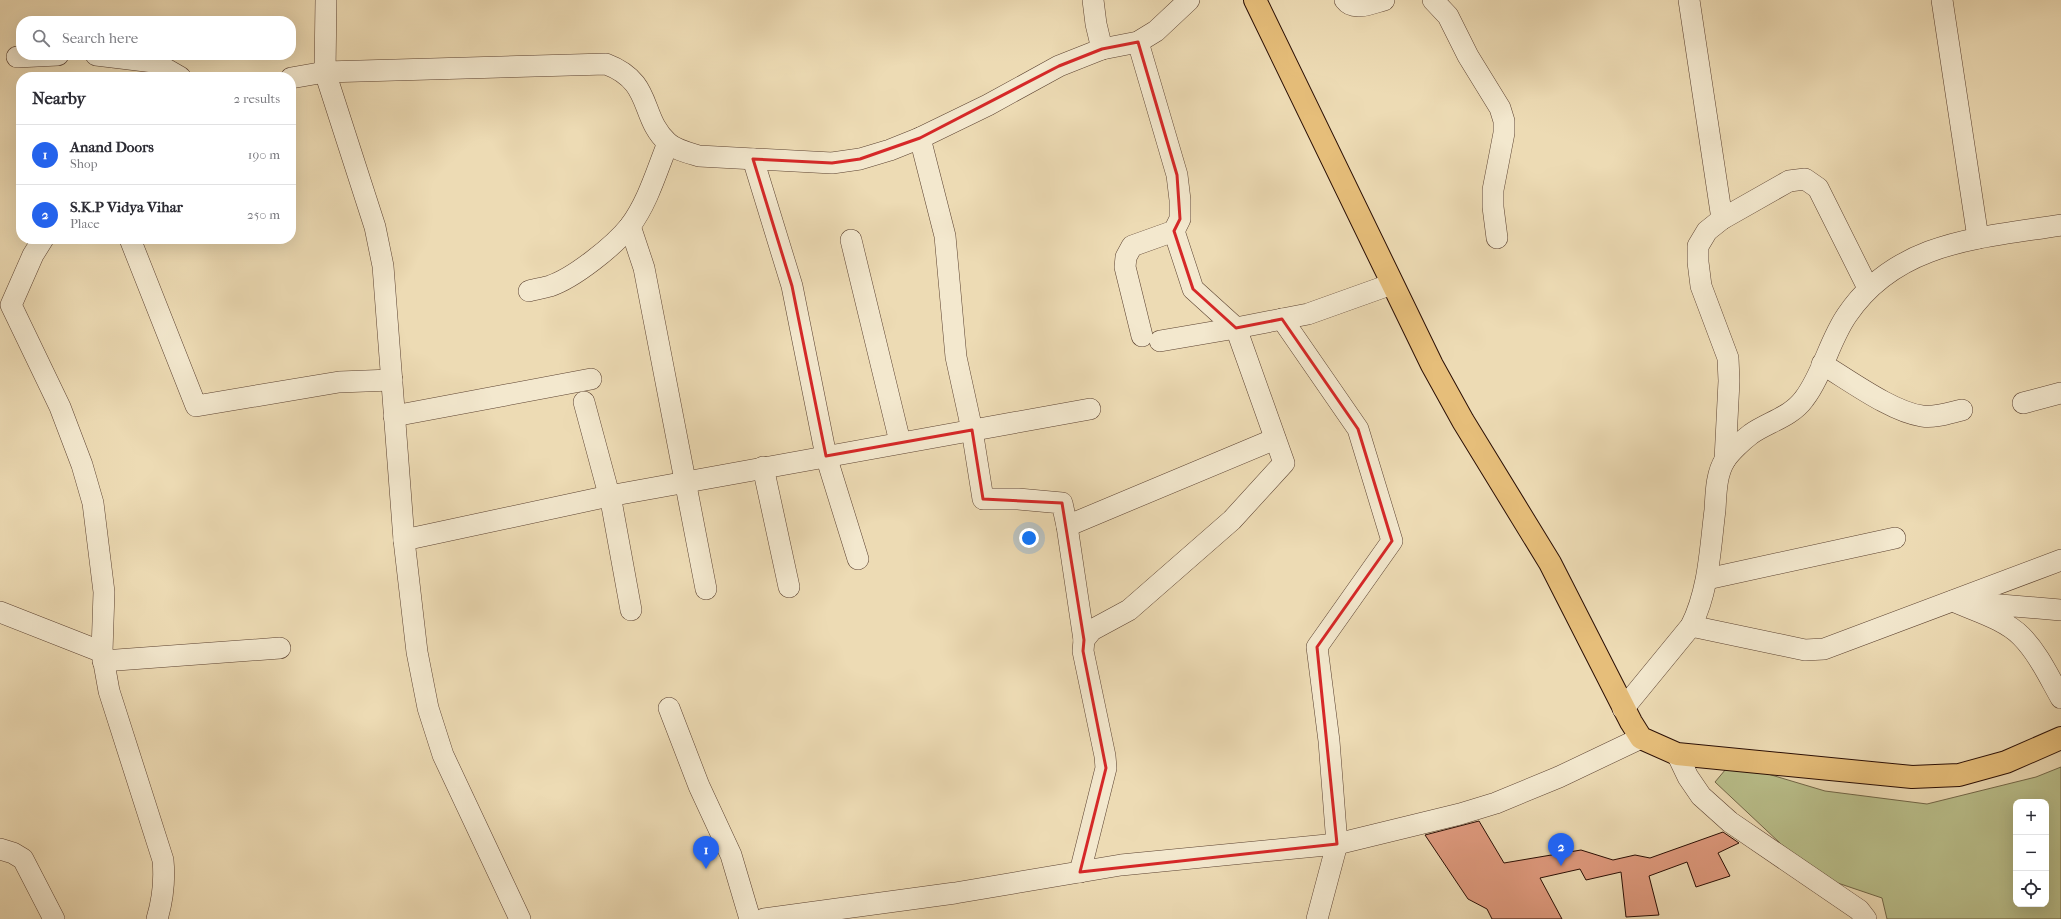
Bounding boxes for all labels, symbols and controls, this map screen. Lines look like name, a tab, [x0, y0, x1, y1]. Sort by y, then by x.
search box	[16, 16, 296, 60]
icon: search	[30, 27, 52, 49]
text: Search here	[62, 29, 138, 47]
text: Nearby	[32, 88, 86, 108]
text: 2 results	[234, 91, 280, 106]
text: Anand Doors	[70, 138, 154, 156]
text: 1	[43, 147, 47, 162]
text: 190 m	[248, 147, 280, 162]
text: Shop	[70, 156, 98, 171]
text: S.K.P Vidya Vihar	[70, 198, 183, 216]
text: 2	[42, 207, 48, 222]
text: 250 m	[247, 207, 280, 222]
text: Place	[70, 216, 100, 231]
your location	[1019, 528, 1039, 548]
map controls	[2013, 799, 2049, 907]
button: +	[2013, 799, 2049, 835]
pin: 2	[1548, 833, 1574, 866]
button: −	[2013, 835, 2049, 871]
pin: 1	[693, 836, 719, 869]
button: locate	[2013, 871, 2049, 907]

